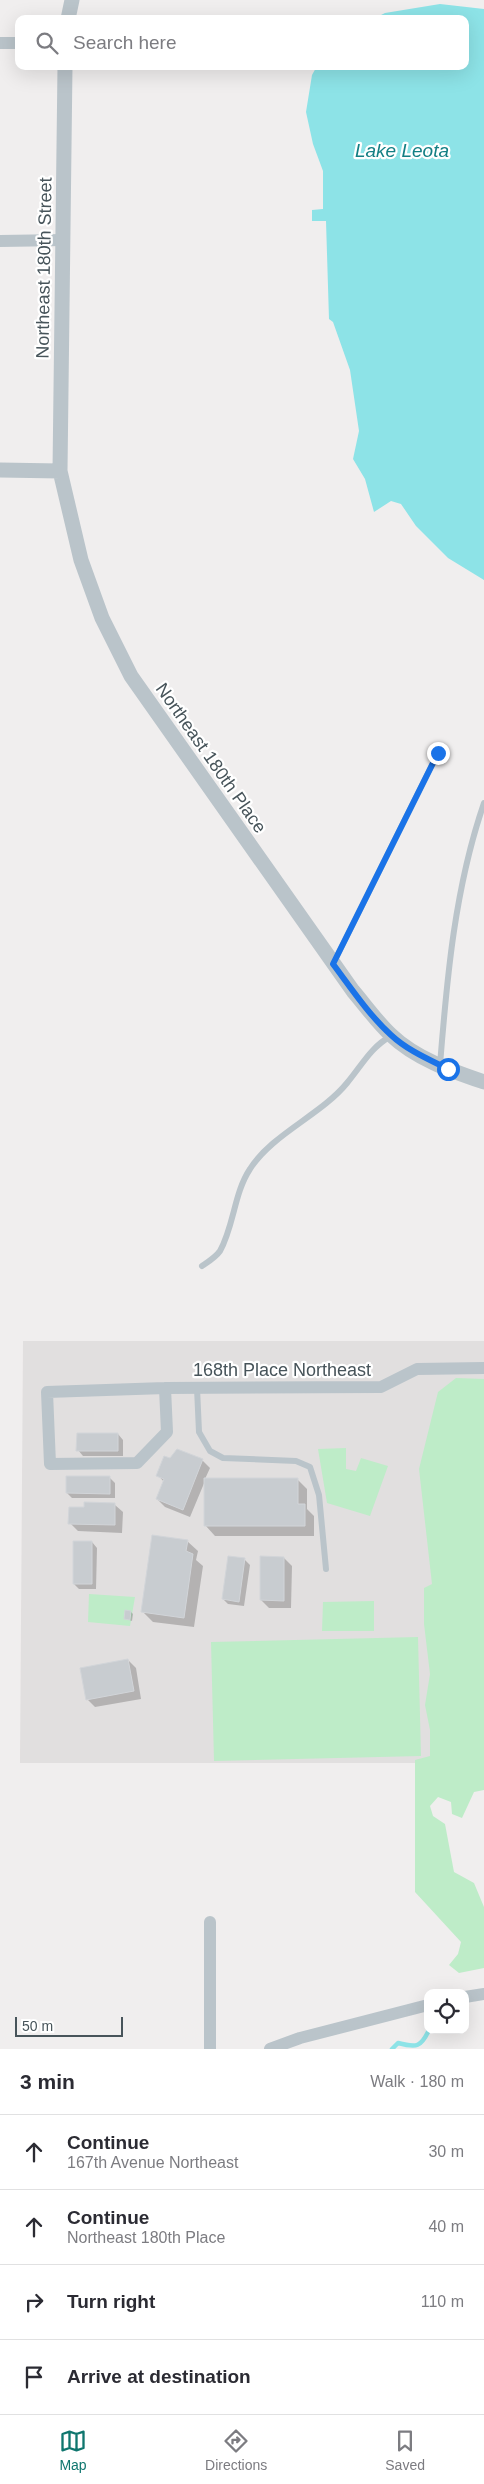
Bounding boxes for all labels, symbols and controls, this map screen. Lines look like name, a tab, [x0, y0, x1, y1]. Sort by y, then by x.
search box	[15, 15, 469, 70]
icon: search	[33, 29, 61, 57]
text: Search here	[73, 32, 177, 53]
water label: Lake Leota	[355, 140, 449, 161]
street label: Northeast 180th Street	[32, 177, 56, 359]
street label: Northeast 180th Place	[152, 679, 270, 837]
route end	[427, 742, 450, 765]
route start	[437, 1058, 460, 1081]
street label: 168th Place Northeast	[193, 1360, 371, 1380]
map controls	[424, 1989, 469, 2034]
button: locate	[424, 1989, 469, 2034]
scale bar	[15, 2014, 122, 2037]
text: 50 m	[22, 2018, 53, 2034]
text: 3 min	[20, 2070, 75, 2093]
text: Walk · 180 m	[370, 2073, 464, 2090]
text: Continue	[67, 2132, 149, 2153]
icon: ahead	[20, 2138, 48, 2166]
text: 30 m	[428, 2143, 464, 2160]
text: 167th Avenue Northeast	[67, 2154, 238, 2171]
text: Continue	[67, 2207, 149, 2228]
icon: ahead	[20, 2213, 48, 2241]
text: 40 m	[428, 2218, 464, 2235]
text: Northeast 180th Place	[67, 2229, 225, 2246]
icon: right	[20, 2288, 48, 2316]
text: Turn right	[67, 2291, 155, 2312]
text: 110 m	[421, 2293, 464, 2310]
icon: arrive	[20, 2363, 48, 2391]
text: Arrive at destination	[67, 2366, 251, 2387]
tab: Map	[59, 2427, 87, 2473]
tab: Directions	[205, 2427, 267, 2473]
tab: Saved	[385, 2427, 425, 2473]

